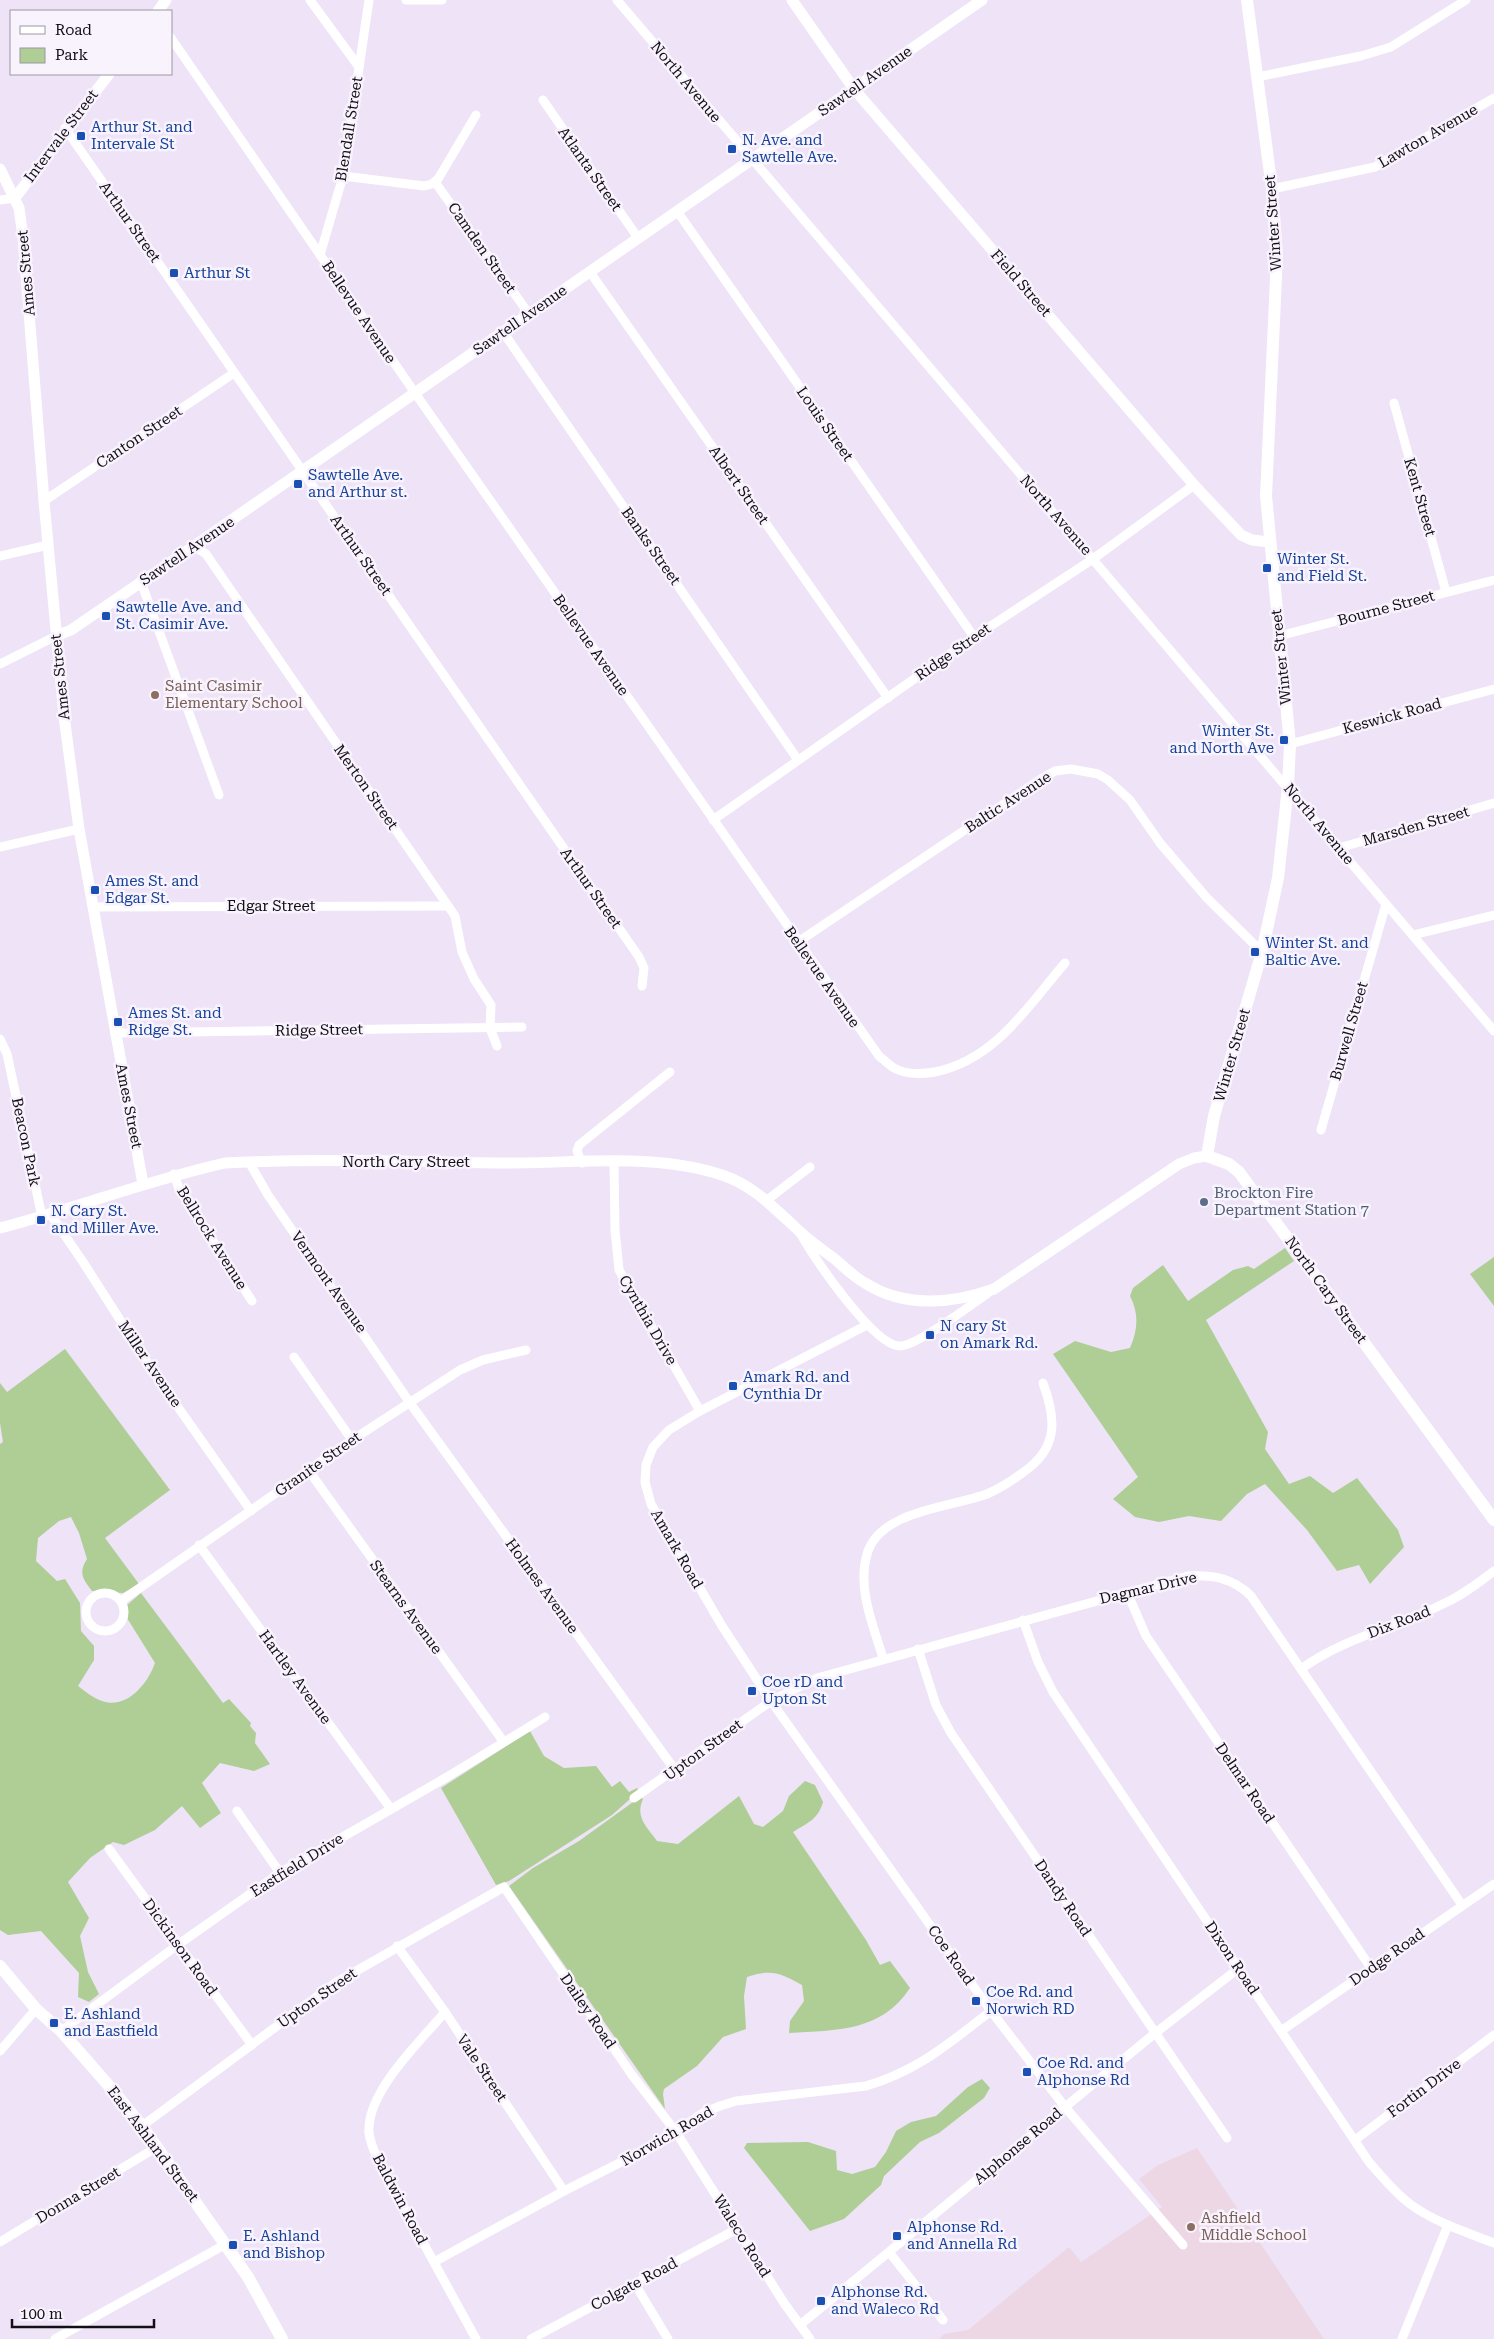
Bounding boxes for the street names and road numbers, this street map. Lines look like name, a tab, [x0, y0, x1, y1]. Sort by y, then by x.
street label: North Avenue	[647, 38, 725, 126]
street label: Sawtell Avenue	[815, 42, 915, 120]
street label: Blendall Street	[332, 75, 366, 183]
street label: Intervale Street	[20, 86, 102, 186]
street label: Lawton Avenue	[1375, 100, 1481, 172]
street label: Atlanta Street	[554, 123, 626, 215]
street label: Winter Street	[1261, 174, 1285, 272]
street label: Arthur Street	[96, 178, 165, 266]
street label: Camden Street	[444, 199, 520, 297]
street label: Ames Street	[13, 229, 39, 317]
street label: Field Street	[987, 246, 1055, 321]
street label: Bellevue Avenue	[318, 257, 400, 367]
street label: Sawtell Avenue	[470, 281, 570, 359]
street label: Louis Street	[793, 383, 857, 465]
street label: Canton Street	[93, 401, 186, 472]
street label: Albert Street	[705, 442, 773, 528]
street label: Kent Street	[1400, 456, 1440, 539]
street label: North Avenue	[1016, 471, 1096, 559]
street label: Banks Street	[618, 504, 685, 589]
street label: Arthur Street	[327, 511, 396, 599]
street label: Sawtell Avenue	[136, 513, 238, 589]
street label: Bourne Street	[1336, 586, 1437, 630]
street label: Bellevue Avenue	[549, 591, 633, 699]
street label: Winter Street	[1267, 608, 1295, 706]
street label: Ridge Street	[912, 619, 995, 685]
street label: Ames Street	[46, 633, 73, 721]
street label: Keswick Road	[1341, 694, 1444, 738]
street label: Merton Street	[330, 741, 402, 833]
street label: Baltic Avenue	[962, 767, 1054, 837]
street label: North Avenue	[1280, 780, 1358, 868]
street label: Marsden Street	[1361, 802, 1472, 850]
street label: Arthur Street	[557, 844, 626, 932]
street label: Edgar Street	[227, 897, 316, 915]
street label: Bellevue Avenue	[780, 923, 864, 1031]
street label: Burwell Street	[1326, 979, 1372, 1083]
street label: Winter Street	[1210, 1006, 1254, 1104]
street label: Ridge Street	[275, 1020, 364, 1040]
street label: Ames Street	[112, 1062, 146, 1150]
street label: Beacon Park	[8, 1096, 44, 1189]
street label: North Cary Street	[342, 1153, 470, 1171]
street label: Bellrock Avenue	[173, 1183, 251, 1293]
street label: Vermont Avenue	[287, 1228, 371, 1336]
street label: North Cary Street	[1281, 1233, 1371, 1347]
street label: Cynthia Drive	[615, 1272, 681, 1368]
street label: Miller Avenue	[114, 1317, 186, 1411]
street label: Granite Street	[272, 1427, 365, 1500]
street label: Amark Road	[647, 1506, 707, 1592]
street label: Holmes Avenue	[502, 1535, 582, 1637]
street label: Stearns Avenue	[366, 1557, 446, 1657]
street label: Dagmar Drive	[1098, 1568, 1198, 1608]
street label: Dix Road	[1365, 1602, 1433, 1642]
street label: Hartley Avenue	[255, 1627, 335, 1727]
street label: Upton Street	[660, 1715, 746, 1785]
street label: Delmar Road	[1212, 1739, 1279, 1827]
street label: Eastfield Drive	[247, 1829, 347, 1901]
street label: Dandy Road	[1031, 1856, 1095, 1940]
street label: Dickinson Road	[139, 1895, 221, 1999]
street label: Dixon Road	[1201, 1918, 1263, 1998]
street label: Coe Road	[924, 1922, 978, 1989]
street label: Dodge Road	[1346, 1924, 1428, 1989]
street label: Upton Street	[274, 1964, 360, 2032]
street label: Dailey Road	[556, 1970, 620, 2052]
street label: Vale Street	[453, 2031, 511, 2105]
street label: Fortin Drive	[1384, 2055, 1464, 2121]
street label: East Ashland Street	[104, 2083, 203, 2206]
street label: Norwich Road	[618, 2102, 717, 2170]
street label: Alphonse Road	[970, 2104, 1066, 2188]
street label: Baldwin Road	[369, 2151, 432, 2248]
street label: Donna Street	[33, 2163, 124, 2227]
street label: Waleco Road	[709, 2191, 775, 2281]
street label: Colgate Road	[588, 2254, 681, 2314]

